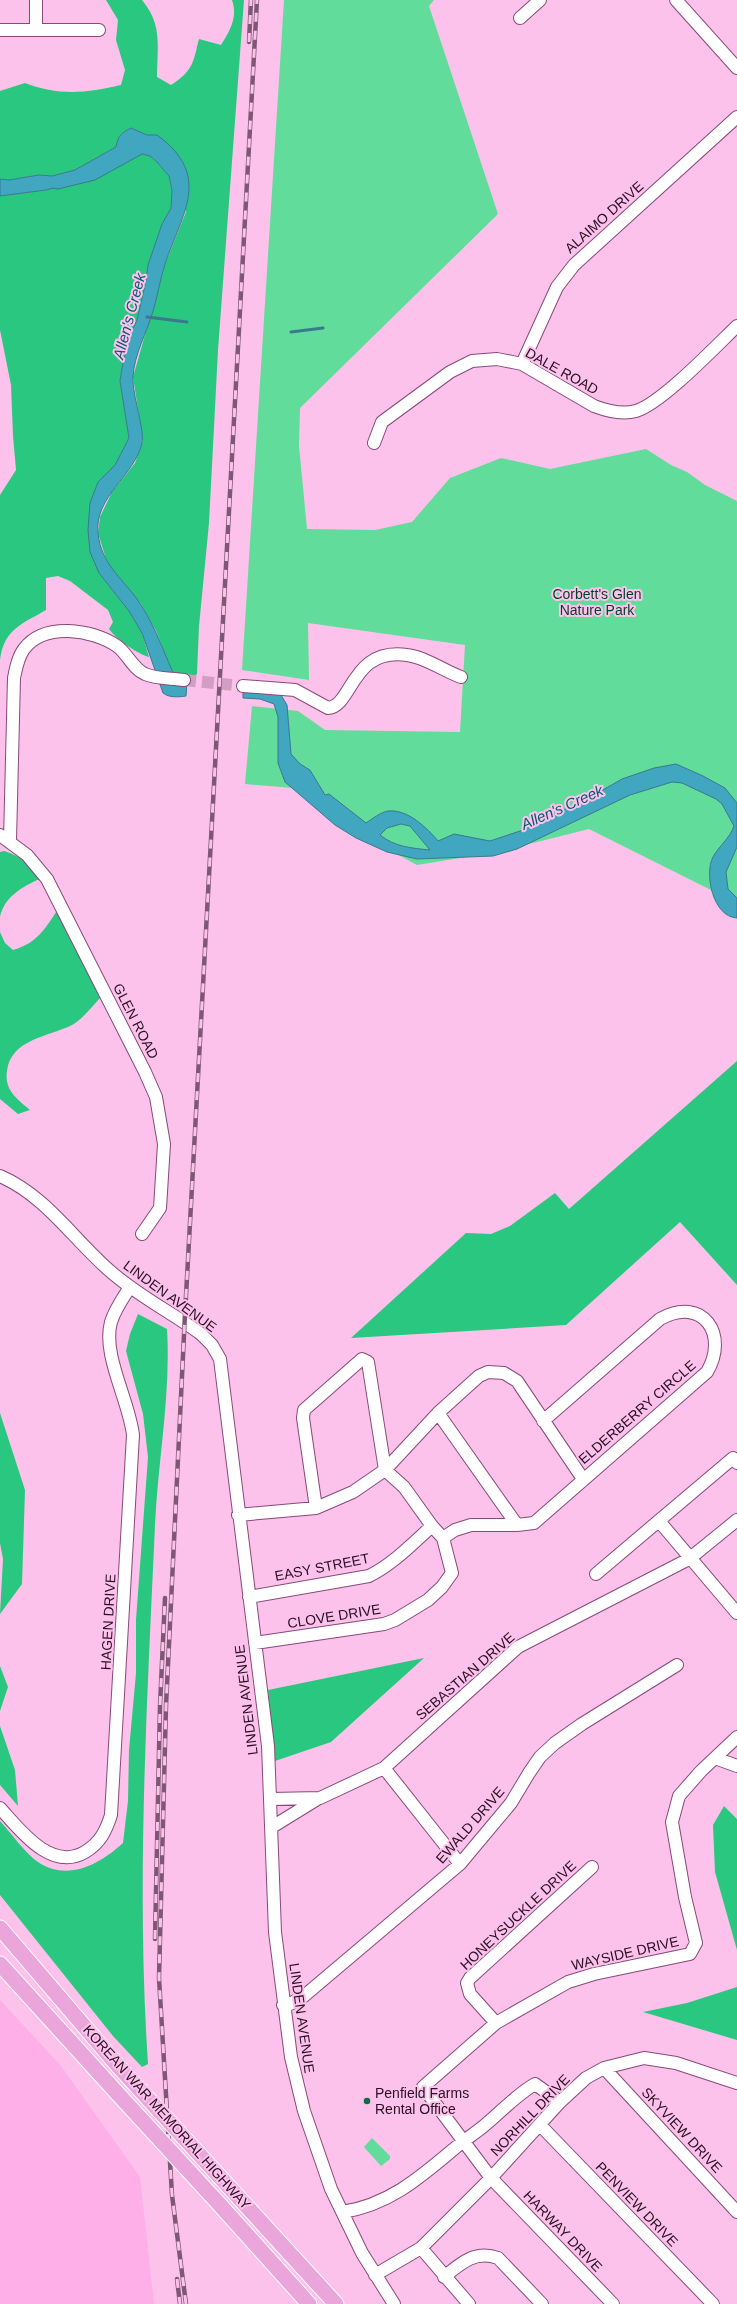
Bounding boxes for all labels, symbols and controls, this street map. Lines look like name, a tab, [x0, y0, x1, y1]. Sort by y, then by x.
street label: ALAIMO DRIVE	[562, 178, 646, 256]
water label: Allen's Creek	[109, 270, 149, 362]
street label: DALE ROAD	[523, 344, 601, 398]
park label: Corbett's Glen Nature Park	[552, 586, 642, 618]
water label: Allen's Creek	[517, 781, 607, 833]
street label: GLEN ROAD	[110, 981, 162, 1061]
street label: LINDEN AVENUE	[120, 1257, 220, 1335]
street label: ELDERBERRY CIRCLE	[575, 1357, 699, 1467]
street label: EASY STREET	[273, 1550, 371, 1584]
street label: HAGEN DRIVE	[97, 1573, 119, 1671]
street label: CLOVE DRIVE	[286, 1601, 382, 1631]
street label: SEBASTIAN DRIVE	[412, 1629, 518, 1723]
street label: LINDEN AVENUE	[231, 1644, 261, 1756]
street label: EWALD DRIVE	[432, 1784, 508, 1866]
street label: HONEYSUCKLE DRIVE	[457, 1857, 579, 1973]
street label: WAYSIDE DRIVE	[570, 1933, 680, 1973]
street label: LINDEN AVENUE	[286, 1962, 318, 2074]
street label: KOREAN WAR MEMORIAL HIGHWAY	[80, 2022, 254, 2213]
street label: NORHILL DRIVE	[487, 2071, 573, 2159]
street label: SKYVIEW DRIVE	[638, 2084, 726, 2176]
place label: Penfield Farms Rental Office	[375, 2085, 469, 2117]
marker: Penfield Farms Rental Office	[362, 2096, 372, 2106]
street label: PENVIEW DRIVE	[593, 2158, 681, 2250]
street label: HARWAY DRIVE	[520, 2187, 606, 2275]

